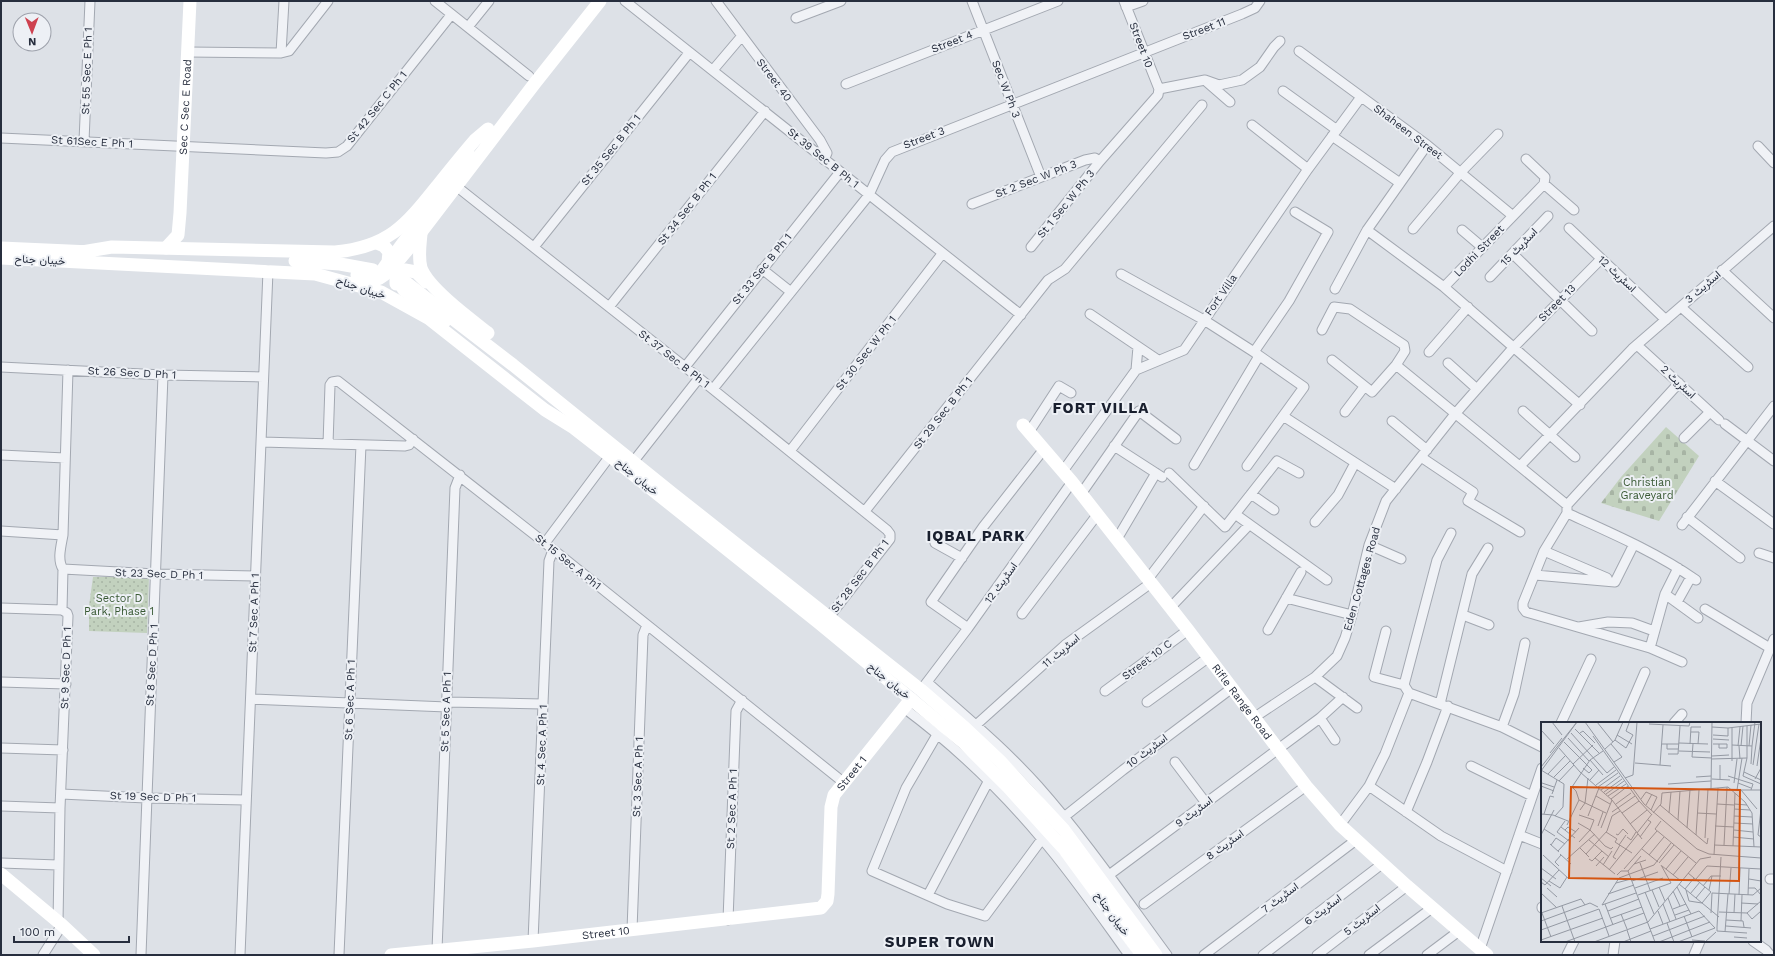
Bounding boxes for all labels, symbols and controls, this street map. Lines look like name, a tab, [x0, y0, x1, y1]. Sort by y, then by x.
north arrow	[12, 12, 52, 52]
street label: Street 11	[1181, 15, 1227, 43]
street label: Street 10	[1126, 20, 1156, 70]
street label: St 55 Sec E Ph 1	[79, 27, 95, 115]
street label: Street 4	[929, 28, 975, 56]
text: N	[28, 35, 36, 48]
street label: Street 40	[754, 56, 794, 104]
street label: Sec W Ph 3	[989, 58, 1023, 120]
street label: Sec C Sec E Road	[176, 59, 194, 155]
street label: St 42 Sec C Ph 1	[344, 69, 410, 145]
street label: Shaheen Street	[1371, 102, 1445, 162]
street label: St 35 Sec B Ph 1	[578, 112, 644, 188]
street label: Street 3	[901, 124, 947, 152]
street label: St 39 Sec B Ph 1	[785, 125, 861, 191]
street label: St 61Sec E Ph 1	[51, 133, 133, 151]
street label: St 2 Sec W Ph 3	[993, 157, 1079, 201]
street label: St 1 Sec W Ph 3	[1035, 167, 1097, 241]
street label: St 34 Sec B Ph 1	[655, 170, 719, 248]
street label: Lodhi Street	[1451, 222, 1507, 279]
street label: اسٹریٹ 15	[1498, 225, 1540, 269]
street label: St 33 Sec B Ph 1	[729, 231, 795, 307]
street label: خیبان جناح	[14, 252, 66, 269]
street label: اسٹریٹ 12	[1595, 253, 1639, 295]
street label: اسٹریٹ 3	[1683, 268, 1723, 306]
street label: Fort Villa	[1202, 272, 1240, 318]
street label: خیبان جناح	[335, 274, 387, 303]
street label: Street 13	[1536, 282, 1578, 324]
street label: St 30 Sec W Ph 1	[833, 313, 899, 393]
street label: St 37 Sec B Ph 1	[636, 327, 712, 391]
street label: اسٹریٹ 2	[1658, 363, 1698, 401]
street label: St 26 Sec D Ph 1	[87, 364, 177, 382]
street label: St 29 Sec B Ph 1	[911, 374, 975, 452]
district label: FORT VILLA	[1052, 399, 1150, 417]
street label: خیبان جناح	[613, 456, 661, 499]
park label: Christian Graveyard	[1620, 476, 1674, 502]
street label: Eden Cottages Road	[1341, 525, 1383, 633]
district label: IQBAL PARK	[926, 527, 1026, 545]
street label: St 15 Sec A Ph1	[532, 531, 604, 593]
street label: St 28 Sec B Ph 1	[828, 537, 892, 615]
street label: اسٹریٹ 12	[982, 560, 1020, 606]
street label: St 23 Sec D Ph 1	[115, 566, 203, 582]
street label: St 7 Sec A Ph 1	[246, 573, 262, 653]
park label: Sector D Park, Phase 1	[84, 592, 154, 618]
street label: St 8 Sec D Ph 1	[143, 624, 161, 706]
street label: St 9 Sec D Ph 1	[58, 627, 74, 709]
street label: اسٹریٹ 11	[1040, 631, 1082, 671]
street label: Street 10 C	[1119, 637, 1175, 683]
street label: St 6 Sec A Ph 1	[342, 659, 358, 741]
street label: خیبان جناح	[865, 660, 913, 703]
street label: Rifle Range Road	[1209, 661, 1275, 742]
street label: St 5 Sec A Ph 1	[438, 672, 454, 752]
street label: St 4 Sec A Ph 1	[534, 704, 550, 786]
inset map	[1541, 722, 1761, 942]
street label: اسٹریٹ 10	[1124, 731, 1170, 771]
street label: St 3 Sec A Ph 1	[630, 737, 646, 817]
street label: Street 1	[833, 753, 869, 793]
street label: St 2 Sec A Ph 1	[724, 769, 740, 849]
street label: St 19 Sec D Ph 1	[110, 789, 196, 805]
street label: اسٹریٹ 9	[1173, 794, 1215, 830]
street label: اسٹریٹ 8	[1204, 827, 1246, 863]
street label: اسٹریٹ 7	[1259, 880, 1301, 916]
street label: خیبان جناح	[1091, 890, 1132, 939]
street label: اسٹریٹ 6	[1302, 892, 1344, 928]
street label: اسٹریٹ 5	[1341, 902, 1383, 938]
scale bar	[14, 918, 129, 944]
street label: Street 10	[581, 923, 630, 942]
text: 100 m	[20, 925, 55, 939]
district label: SUPER TOWN	[885, 933, 995, 951]

